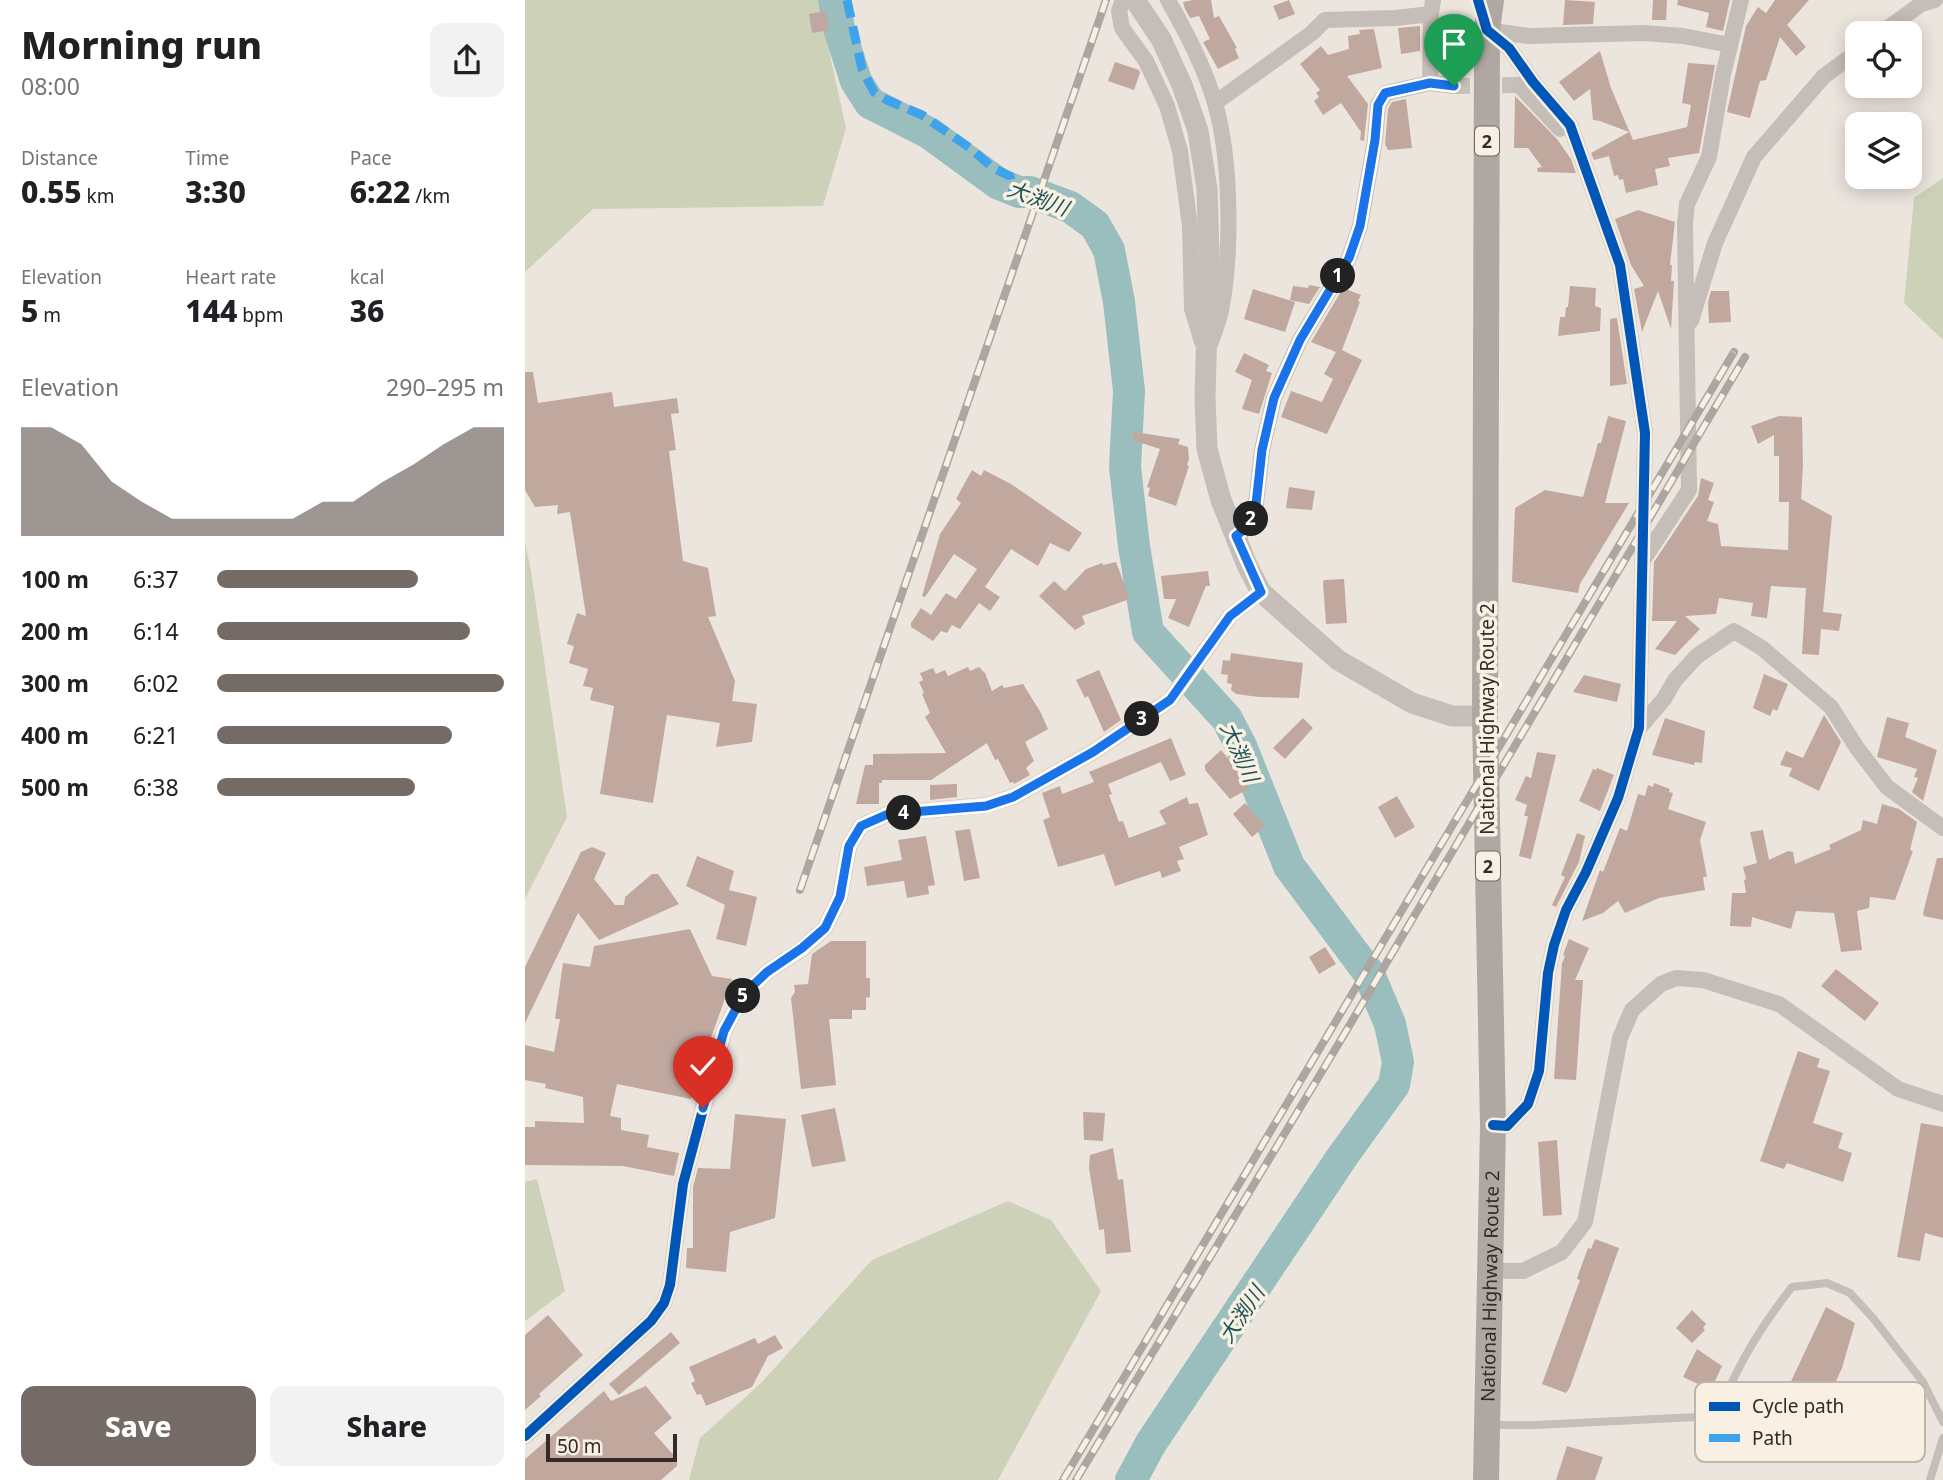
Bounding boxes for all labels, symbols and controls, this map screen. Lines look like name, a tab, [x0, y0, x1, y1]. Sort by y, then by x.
pin	[1424, 14, 1484, 86]
text: Morning run	[21, 18, 262, 70]
map controls	[1845, 21, 1922, 189]
button: locate	[1845, 21, 1922, 98]
button: share	[430, 23, 504, 97]
icon: arrive	[1435, 25, 1473, 63]
text: 08:00	[21, 70, 80, 102]
button: layers	[1845, 112, 1922, 189]
road number: 2	[1475, 126, 1499, 156]
text: Distance	[21, 145, 98, 171]
text: Time	[185, 145, 229, 171]
text: Pace	[350, 145, 392, 171]
text: 0.55	[21, 171, 82, 212]
text: 3:30	[185, 171, 246, 212]
text: 6:22	[350, 171, 410, 212]
water label: 大渕川	[1004, 174, 1074, 223]
text: km	[82, 183, 114, 209]
text: /km	[410, 183, 450, 209]
pin: 1	[1321, 258, 1355, 294]
text: 1	[1332, 262, 1343, 288]
text: Elevation	[21, 264, 102, 290]
text: Heart rate	[185, 264, 276, 290]
text: kcal	[350, 264, 384, 290]
text: 5	[21, 290, 38, 331]
text: 144	[185, 290, 237, 331]
text: 36	[350, 290, 384, 331]
text: m	[38, 302, 61, 328]
text: bpm	[237, 302, 283, 328]
text: Elevation	[21, 371, 119, 403]
text: 290–295 m	[386, 371, 504, 403]
pin: 2	[1233, 502, 1269, 536]
text: 2	[1245, 505, 1256, 531]
text: 100 m	[21, 563, 89, 595]
text: 6:37	[133, 563, 179, 595]
street label: National Highway Route 2	[1474, 603, 1500, 835]
text: 200 m	[21, 615, 89, 647]
text: 6:14	[133, 615, 179, 647]
text: 300 m	[21, 667, 89, 699]
text: 6:02	[133, 667, 179, 699]
pin: 3	[1125, 702, 1159, 736]
text: 3	[1136, 705, 1147, 731]
water label: 大渕川	[1214, 718, 1266, 788]
text: 400 m	[21, 719, 89, 751]
text: 6:21	[133, 719, 179, 751]
text: 500 m	[21, 771, 89, 803]
text: 6:38	[133, 771, 179, 803]
pin: 4	[887, 796, 921, 830]
text: 4	[898, 799, 909, 825]
road number: 2	[1476, 852, 1500, 880]
pin: 5	[725, 978, 760, 1014]
text: 5	[737, 982, 748, 1008]
pin	[673, 1036, 733, 1108]
icon: check	[684, 1047, 722, 1085]
street label: National Highway Route 2	[1475, 1170, 1505, 1402]
water label: 大渕川	[1212, 1278, 1271, 1348]
legend	[1695, 1382, 1925, 1462]
button: Save	[21, 1386, 256, 1466]
button: Share	[270, 1386, 504, 1466]
text: Cycle path	[1752, 1393, 1844, 1419]
text: Path	[1752, 1425, 1793, 1451]
scale bar	[546, 1431, 677, 1463]
text: 50 m	[557, 1433, 601, 1459]

